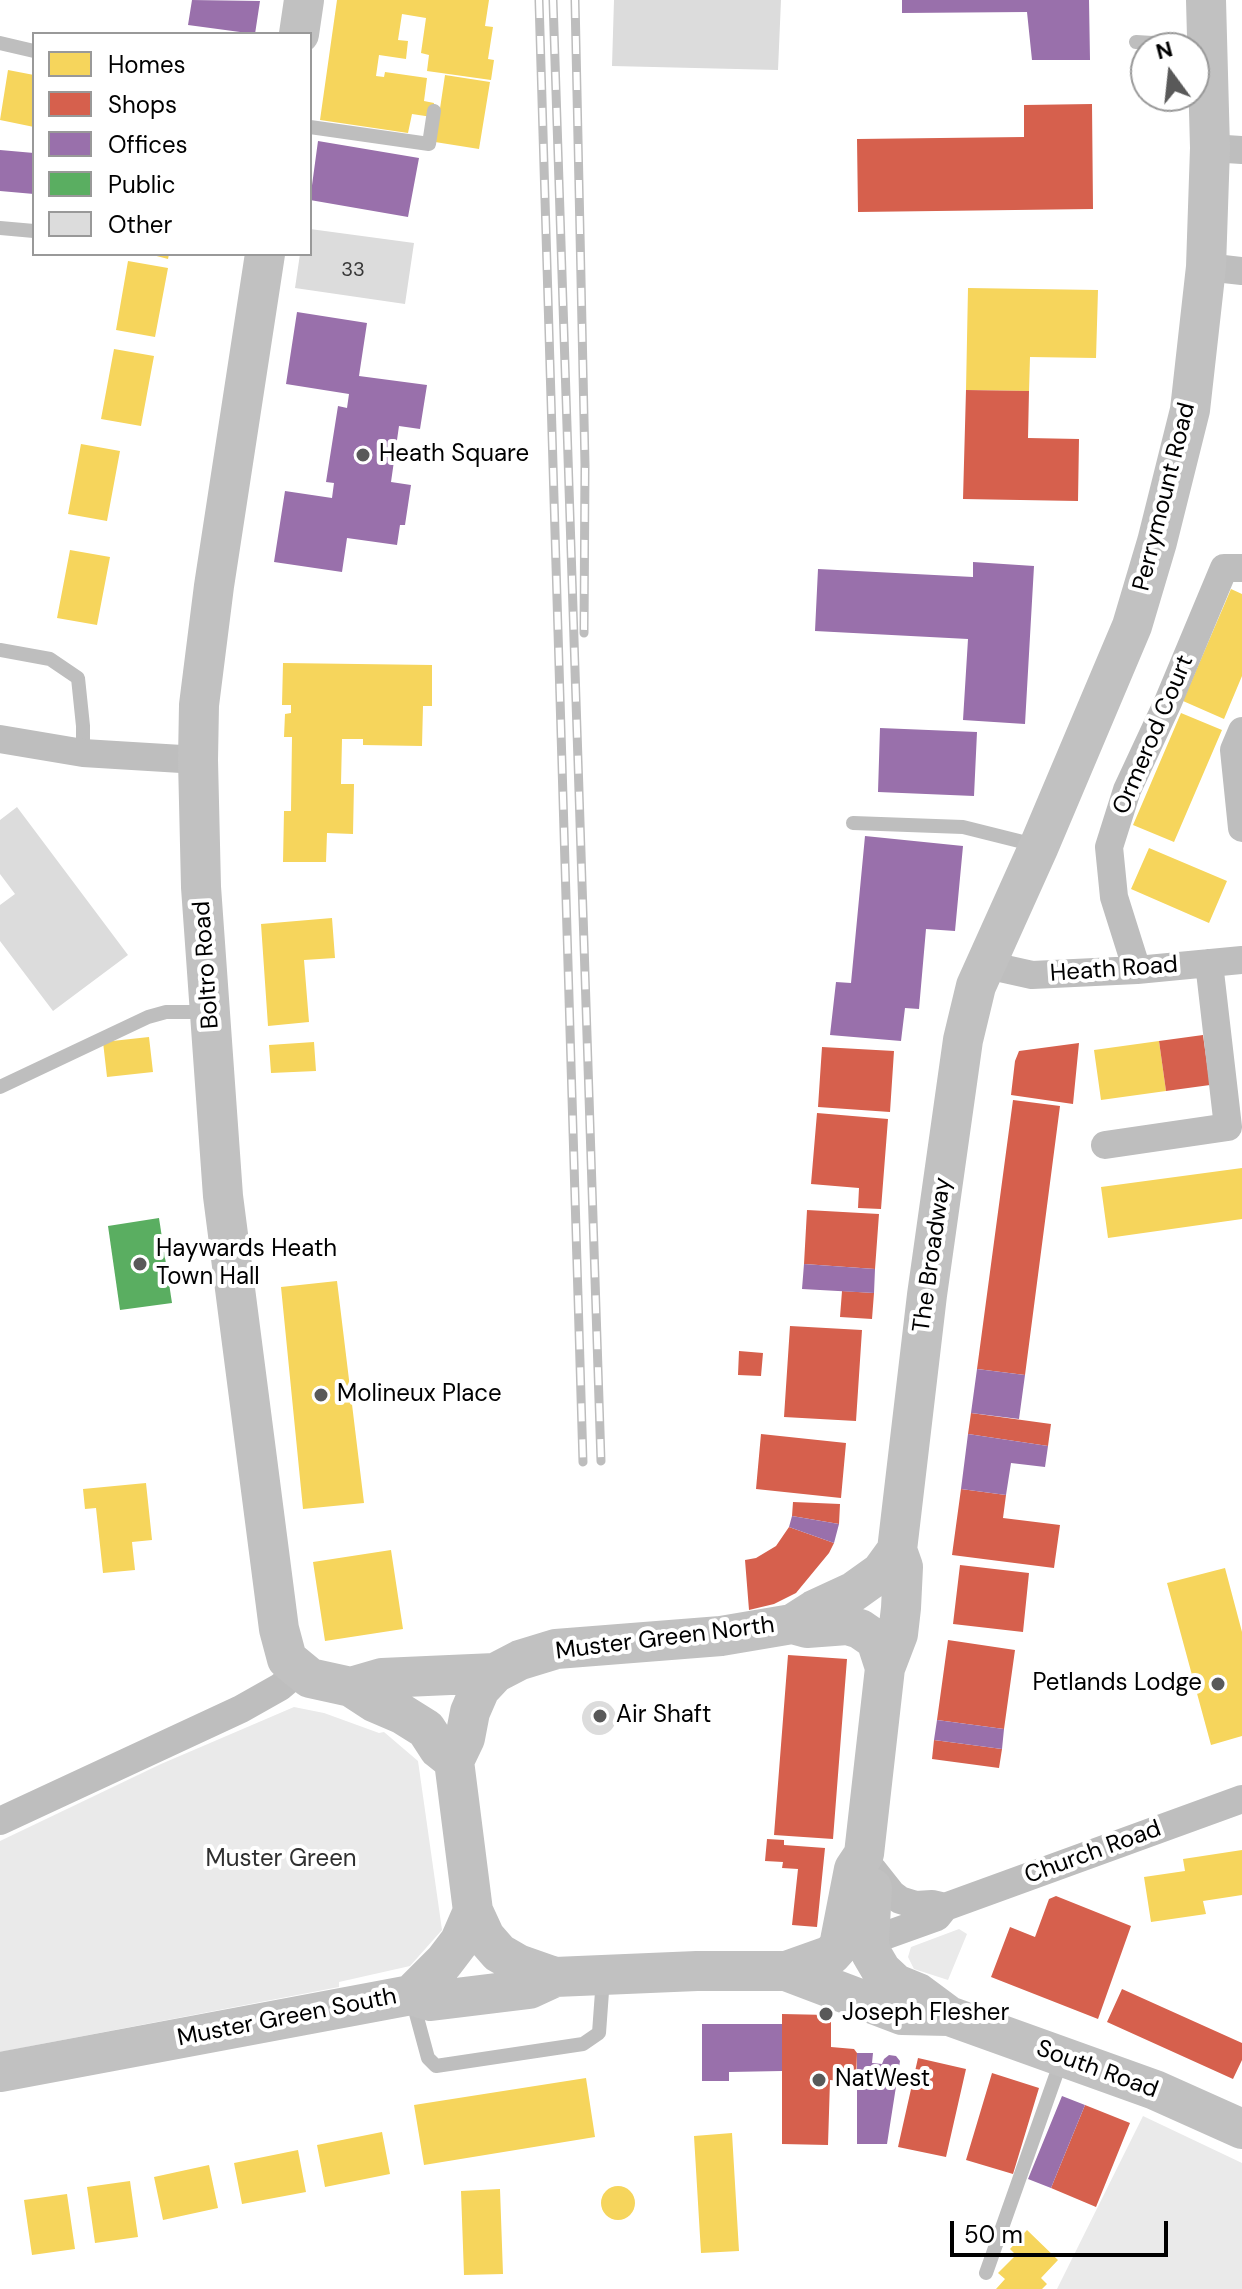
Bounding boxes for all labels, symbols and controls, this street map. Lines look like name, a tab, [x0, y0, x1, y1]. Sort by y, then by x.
legend	[32, 32, 312, 256]
north arrow	[1130, 32, 1210, 112]
text: N	[1153, 34, 1176, 66]
text: Homes	[108, 49, 186, 80]
text: Shops	[108, 89, 177, 120]
text: Offices	[108, 129, 188, 160]
text: Public	[108, 169, 176, 200]
text: Other	[108, 209, 172, 240]
house number: 33	[341, 259, 365, 283]
street label: Perrymount Road	[1128, 400, 1202, 594]
place label: Heath Square	[379, 441, 529, 469]
marker: Heath Square	[354, 446, 372, 464]
street label: Ormerod Court	[1108, 651, 1200, 819]
street label: Boltro Road	[188, 900, 226, 1030]
street label: Heath Road	[1049, 951, 1179, 989]
street label: The Broadway	[908, 1176, 958, 1334]
place label: Haywards Heath Town Hall	[156, 1236, 337, 1292]
marker: Haywards Heath Town Hall	[131, 1255, 149, 1273]
place label: Molineux Place	[337, 1381, 502, 1409]
marker: Molineux Place	[312, 1386, 330, 1404]
street label: Muster Green North	[554, 1611, 776, 1667]
place label: Petlands Lodge	[1033, 1670, 1202, 1698]
marker: Petlands Lodge	[1209, 1675, 1227, 1693]
place label: Air Shaft	[616, 1702, 711, 1730]
marker: Air Shaft	[591, 1707, 609, 1725]
street label: Church Road	[1021, 1815, 1165, 1891]
park label: Muster Green	[205, 1846, 357, 1874]
street label: Muster Green South	[175, 1983, 399, 2053]
place label: Joseph Flesher	[842, 2000, 1009, 2028]
marker: Joseph Flesher	[817, 2005, 835, 2023]
street label: South Road	[1032, 2035, 1162, 2105]
place label: NatWest	[835, 2066, 930, 2094]
marker: NatWest	[810, 2071, 828, 2089]
scale bar	[954, 2205, 1172, 2255]
text: 50 m	[964, 2219, 1023, 2250]

